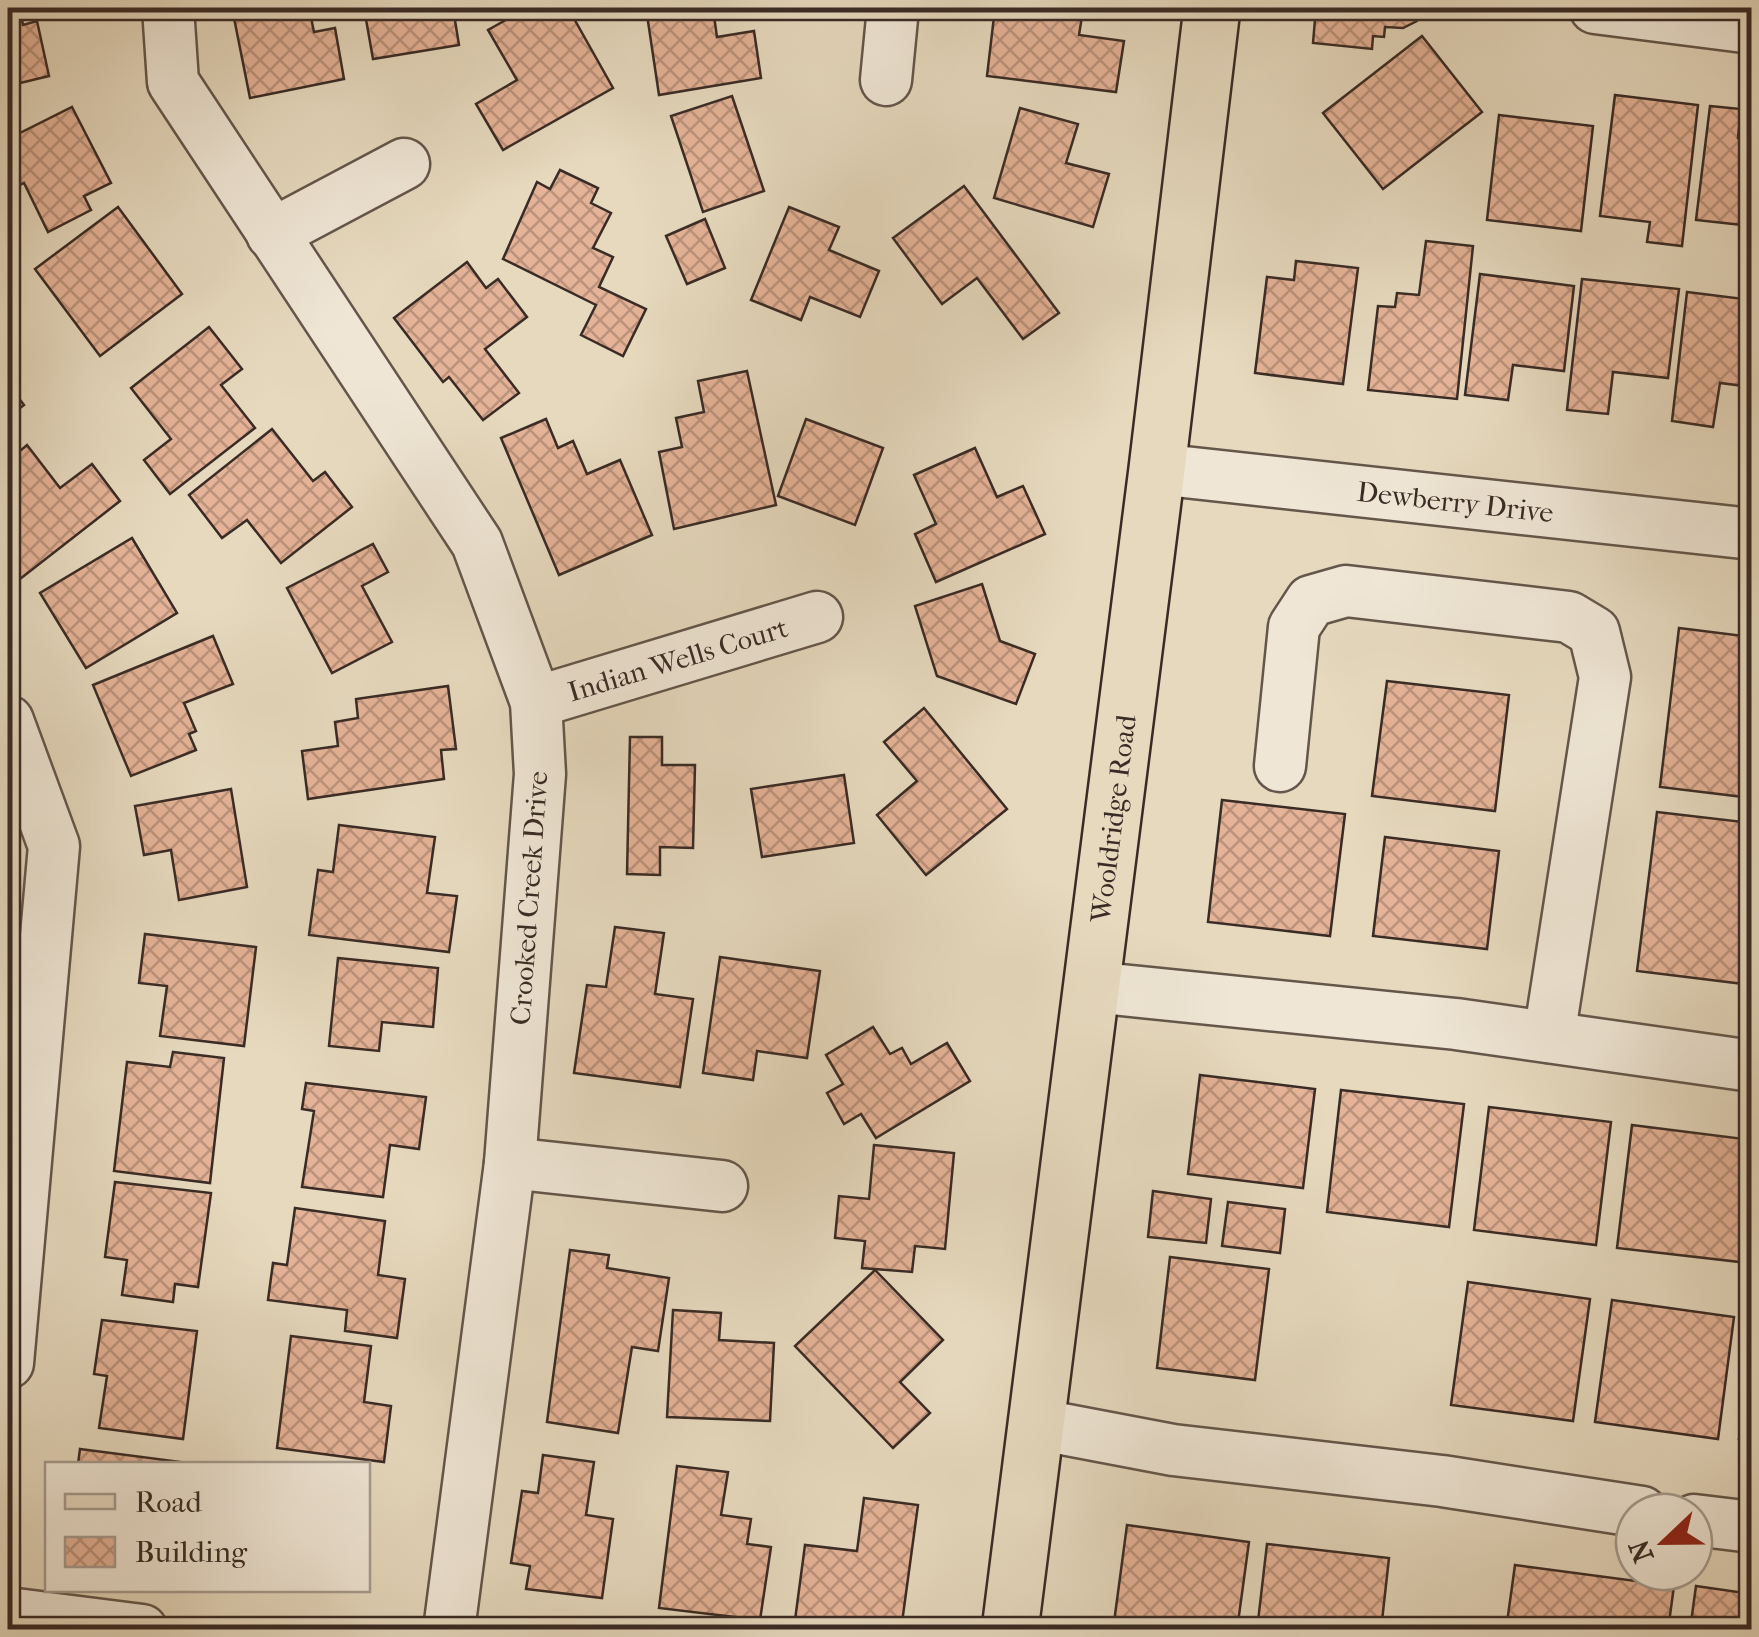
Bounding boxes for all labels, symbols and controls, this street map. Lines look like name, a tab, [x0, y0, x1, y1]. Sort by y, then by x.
street label: Dewberry Drive	[1355, 474, 1555, 529]
street label: Indian Wells Court	[564, 610, 791, 708]
street label: Wooldridge Road	[1083, 712, 1142, 925]
street label: Crooked Creek Drive	[504, 770, 554, 1026]
legend	[45, 1462, 370, 1592]
text: Road	[135, 1485, 202, 1520]
north arrow	[1614, 1492, 1714, 1592]
text: N	[1622, 1534, 1661, 1567]
text: Building	[135, 1535, 248, 1570]

